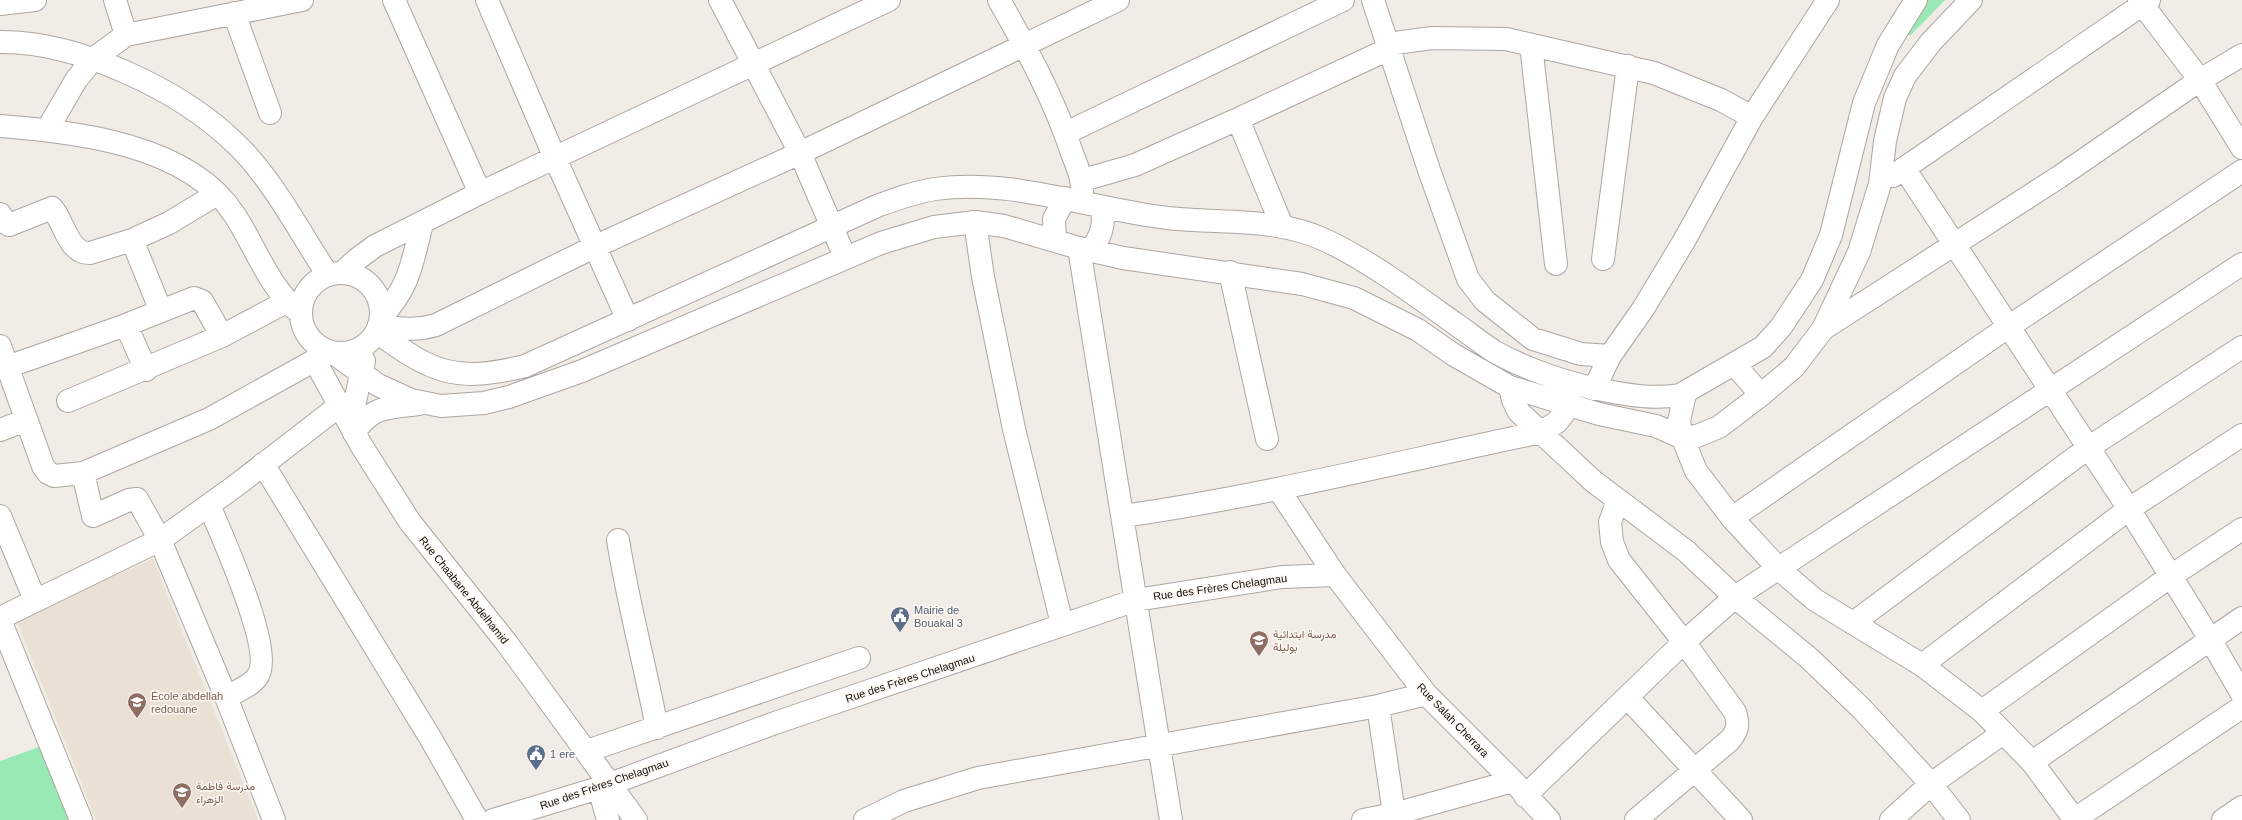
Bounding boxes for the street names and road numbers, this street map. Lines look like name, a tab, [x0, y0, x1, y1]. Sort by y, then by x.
street label: Rue Chaabane Abdelhamid	[417, 534, 511, 646]
street label: Rue des Frères Chelagmau	[1152, 572, 1288, 602]
street label: Rue des Frères Chelagmau	[844, 651, 976, 705]
street label: Rue Salah Cherrara	[1415, 681, 1492, 760]
street label: Rue des Frères Chelagmau	[538, 756, 670, 812]

